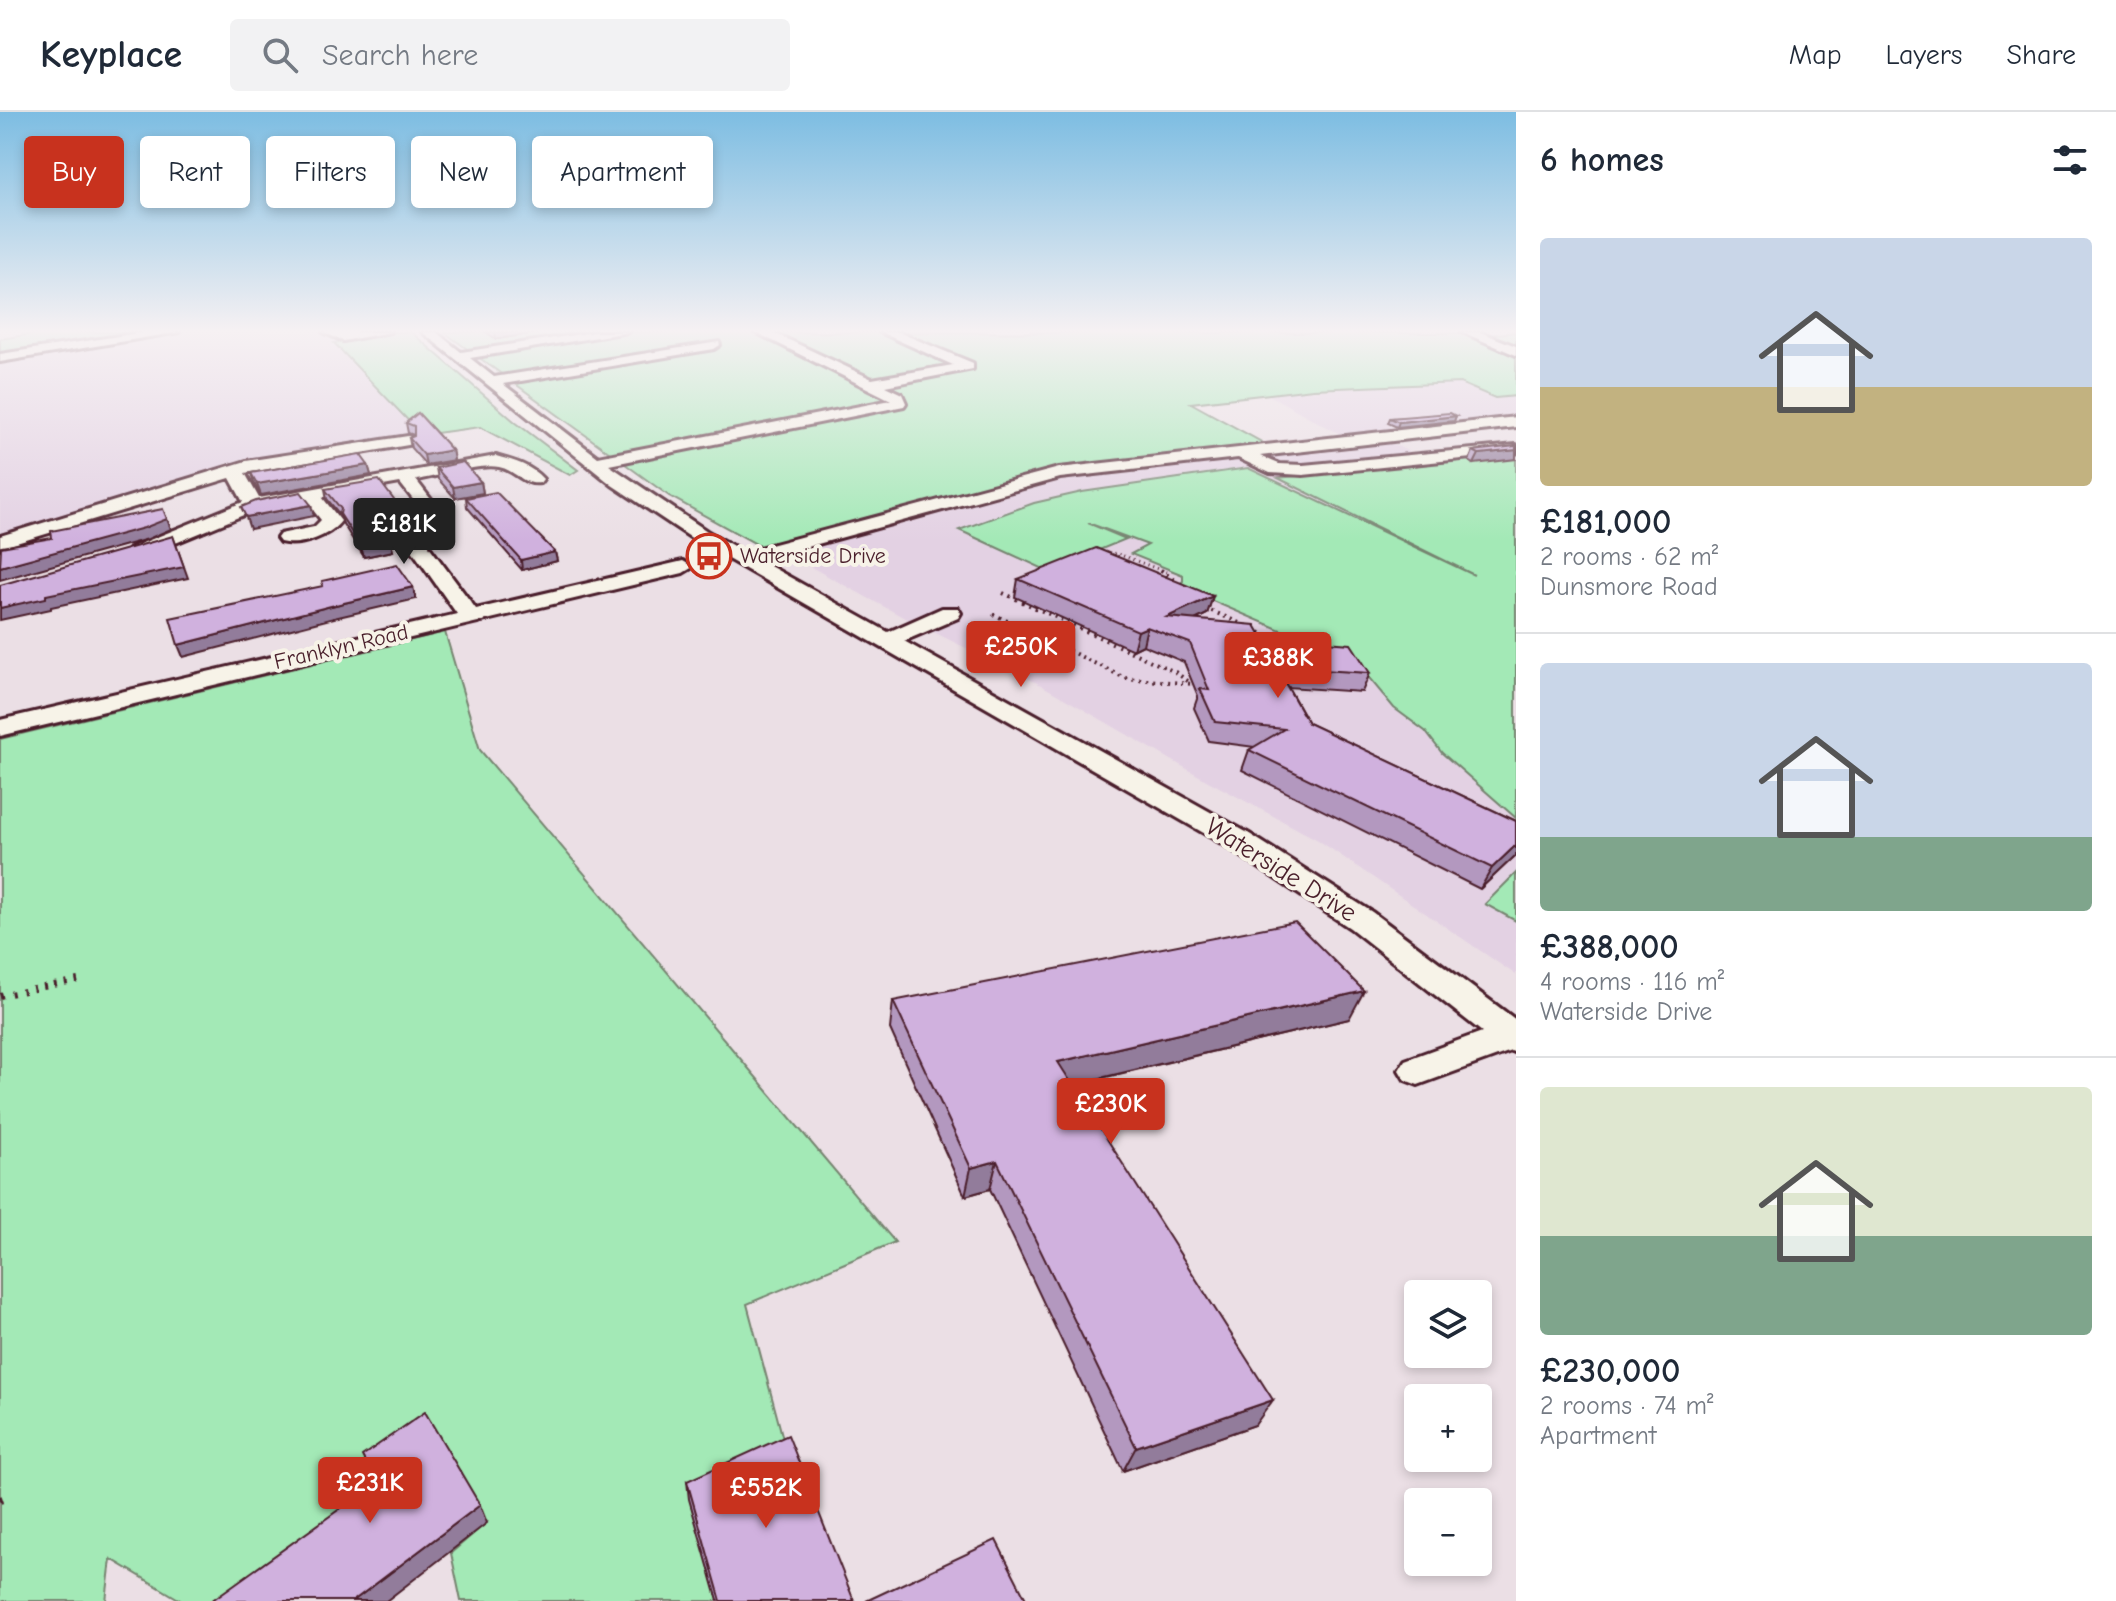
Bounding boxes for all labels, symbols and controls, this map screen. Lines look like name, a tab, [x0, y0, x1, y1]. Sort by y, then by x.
search box	[230, 19, 790, 91]
text: Keyplace	[40, 33, 182, 77]
icon: search	[258, 33, 302, 77]
text: Search here	[322, 38, 478, 73]
text: Map	[1789, 39, 1842, 71]
text: Layers	[1886, 39, 1962, 71]
text: Share	[2006, 39, 2076, 71]
chip: Buy	[24, 136, 124, 208]
chip: Rent	[140, 136, 250, 208]
chip: Filters	[266, 136, 395, 208]
chip: New	[411, 136, 516, 208]
chip: Apartment	[532, 136, 713, 208]
icon: filters	[2048, 138, 2092, 182]
text: 6 homes	[1540, 140, 1664, 180]
icon: home	[1744, 290, 1888, 434]
pin: £181K	[348, 498, 460, 566]
text: £181,000	[1540, 502, 1671, 542]
text: £181K	[371, 509, 437, 539]
bus stop icon: Waterside Drive	[685, 532, 733, 580]
text: 2 rooms · 62 m²	[1540, 542, 1718, 572]
place label: Waterside Drive	[740, 543, 886, 569]
text: Dunsmore Road	[1540, 572, 1718, 602]
street label: Franklyn Road	[271, 619, 411, 675]
pin: £250K	[965, 621, 1077, 689]
text: £250K	[984, 632, 1058, 662]
pin: £388K	[1222, 632, 1334, 700]
text: £388K	[1242, 643, 1314, 673]
icon: home	[1744, 715, 1888, 859]
street label: Waterside Drive	[1200, 812, 1362, 928]
text: £388,000	[1540, 927, 1679, 967]
text: 4 rooms · 116 m²	[1540, 967, 1724, 997]
text: Waterside Drive	[1540, 997, 1712, 1027]
pin: £230K	[1055, 1078, 1167, 1146]
text: £230K	[1075, 1089, 1147, 1119]
icon: home	[1744, 1139, 1888, 1283]
map controls	[1404, 1280, 1492, 1576]
button: layers	[1404, 1280, 1492, 1368]
text: £230,000	[1540, 1351, 1680, 1391]
button: +	[1404, 1384, 1492, 1472]
text: 2 rooms · 74 m²	[1540, 1391, 1713, 1421]
text: Apartment	[1540, 1421, 1656, 1451]
pin: £231K	[314, 1457, 426, 1525]
pin: £552K	[710, 1462, 822, 1530]
text: £231K	[336, 1468, 404, 1498]
text: £552K	[730, 1473, 802, 1503]
button: −	[1404, 1488, 1492, 1576]

